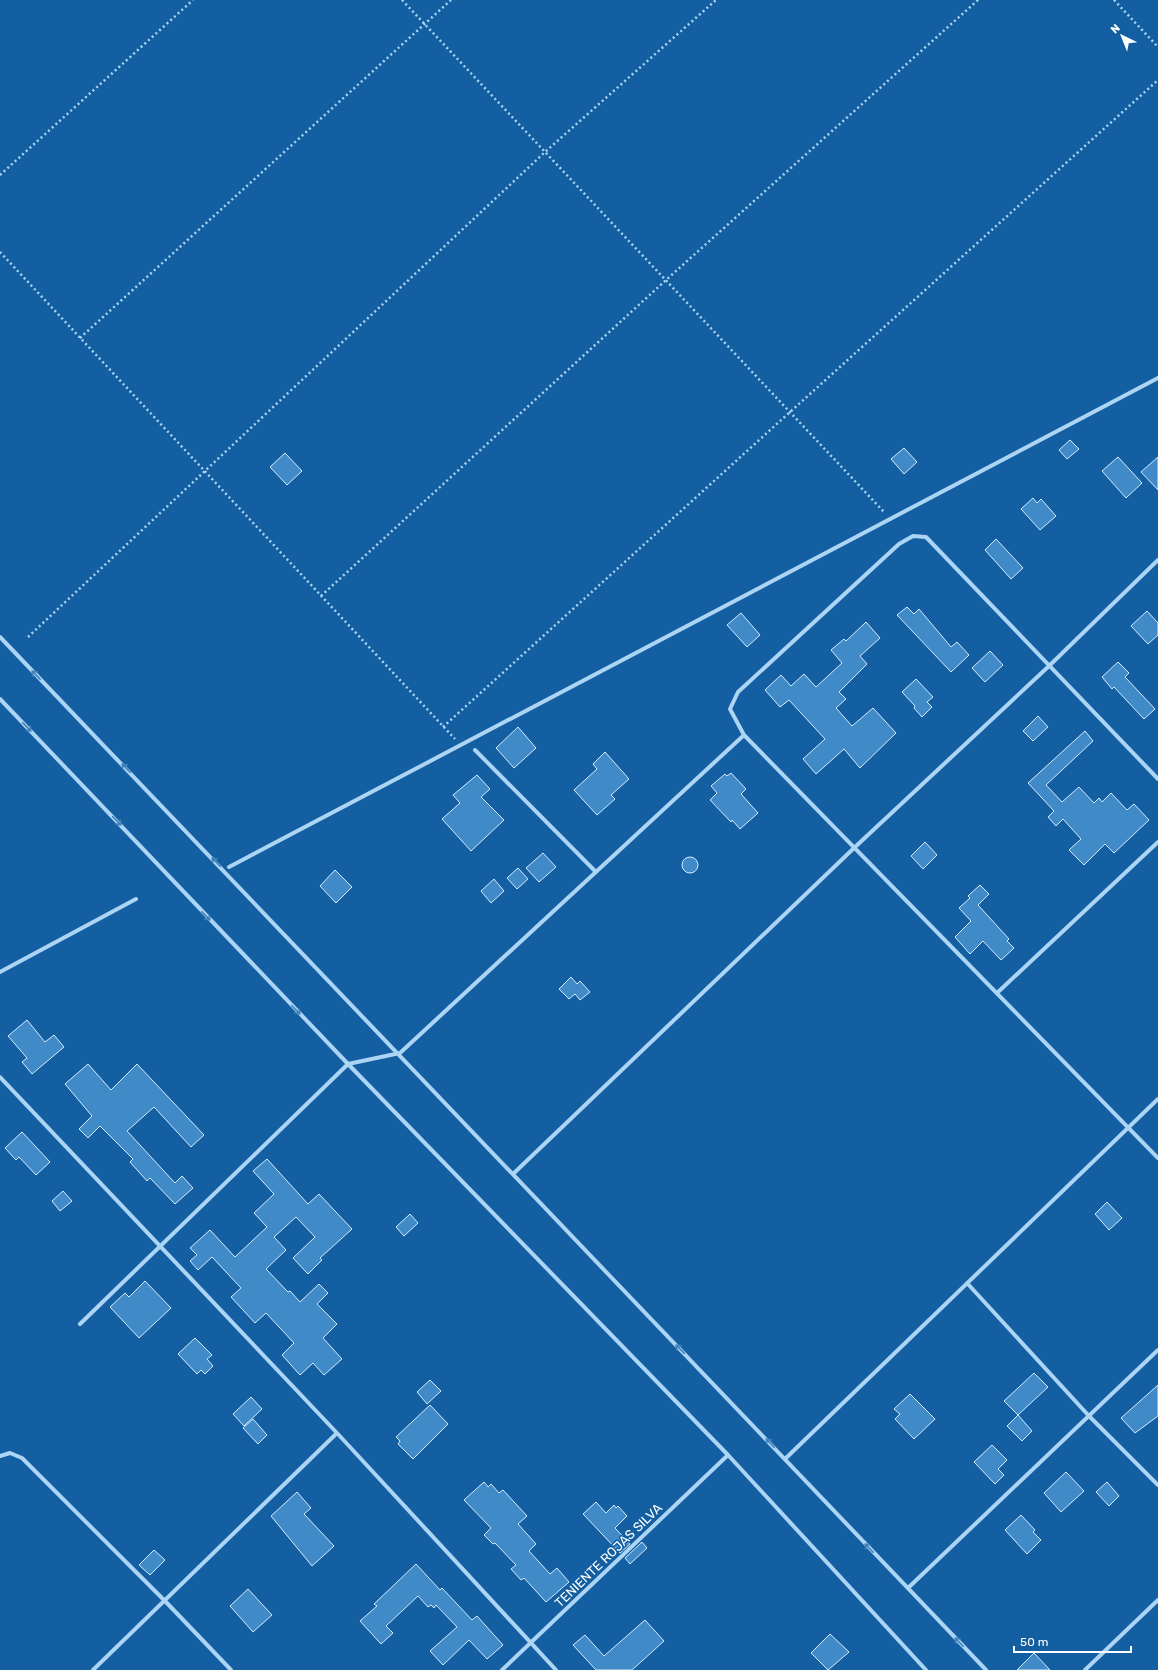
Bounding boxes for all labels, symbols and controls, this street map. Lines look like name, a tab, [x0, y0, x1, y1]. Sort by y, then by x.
north arrow	[1102, 16, 1142, 56]
text: N	[1108, 22, 1123, 37]
one-way arrow	[31, 670, 41, 680]
one-way arrow	[22, 722, 32, 732]
one-way arrow	[121, 763, 131, 773]
one-way arrow	[112, 816, 121, 826]
one-way arrow	[211, 857, 221, 867]
one-way arrow	[201, 910, 210, 920]
one-way arrow	[291, 1005, 301, 1015]
one-way arrow	[675, 1344, 685, 1354]
one-way arrow	[765, 1438, 775, 1448]
street label: TENIENTE ROJAS SILVA	[552, 1500, 665, 1610]
one-way arrow	[864, 1543, 874, 1553]
scale bar	[1014, 1628, 1131, 1654]
text: 50 m	[1020, 1635, 1048, 1649]
one-way arrow	[954, 1637, 964, 1647]

